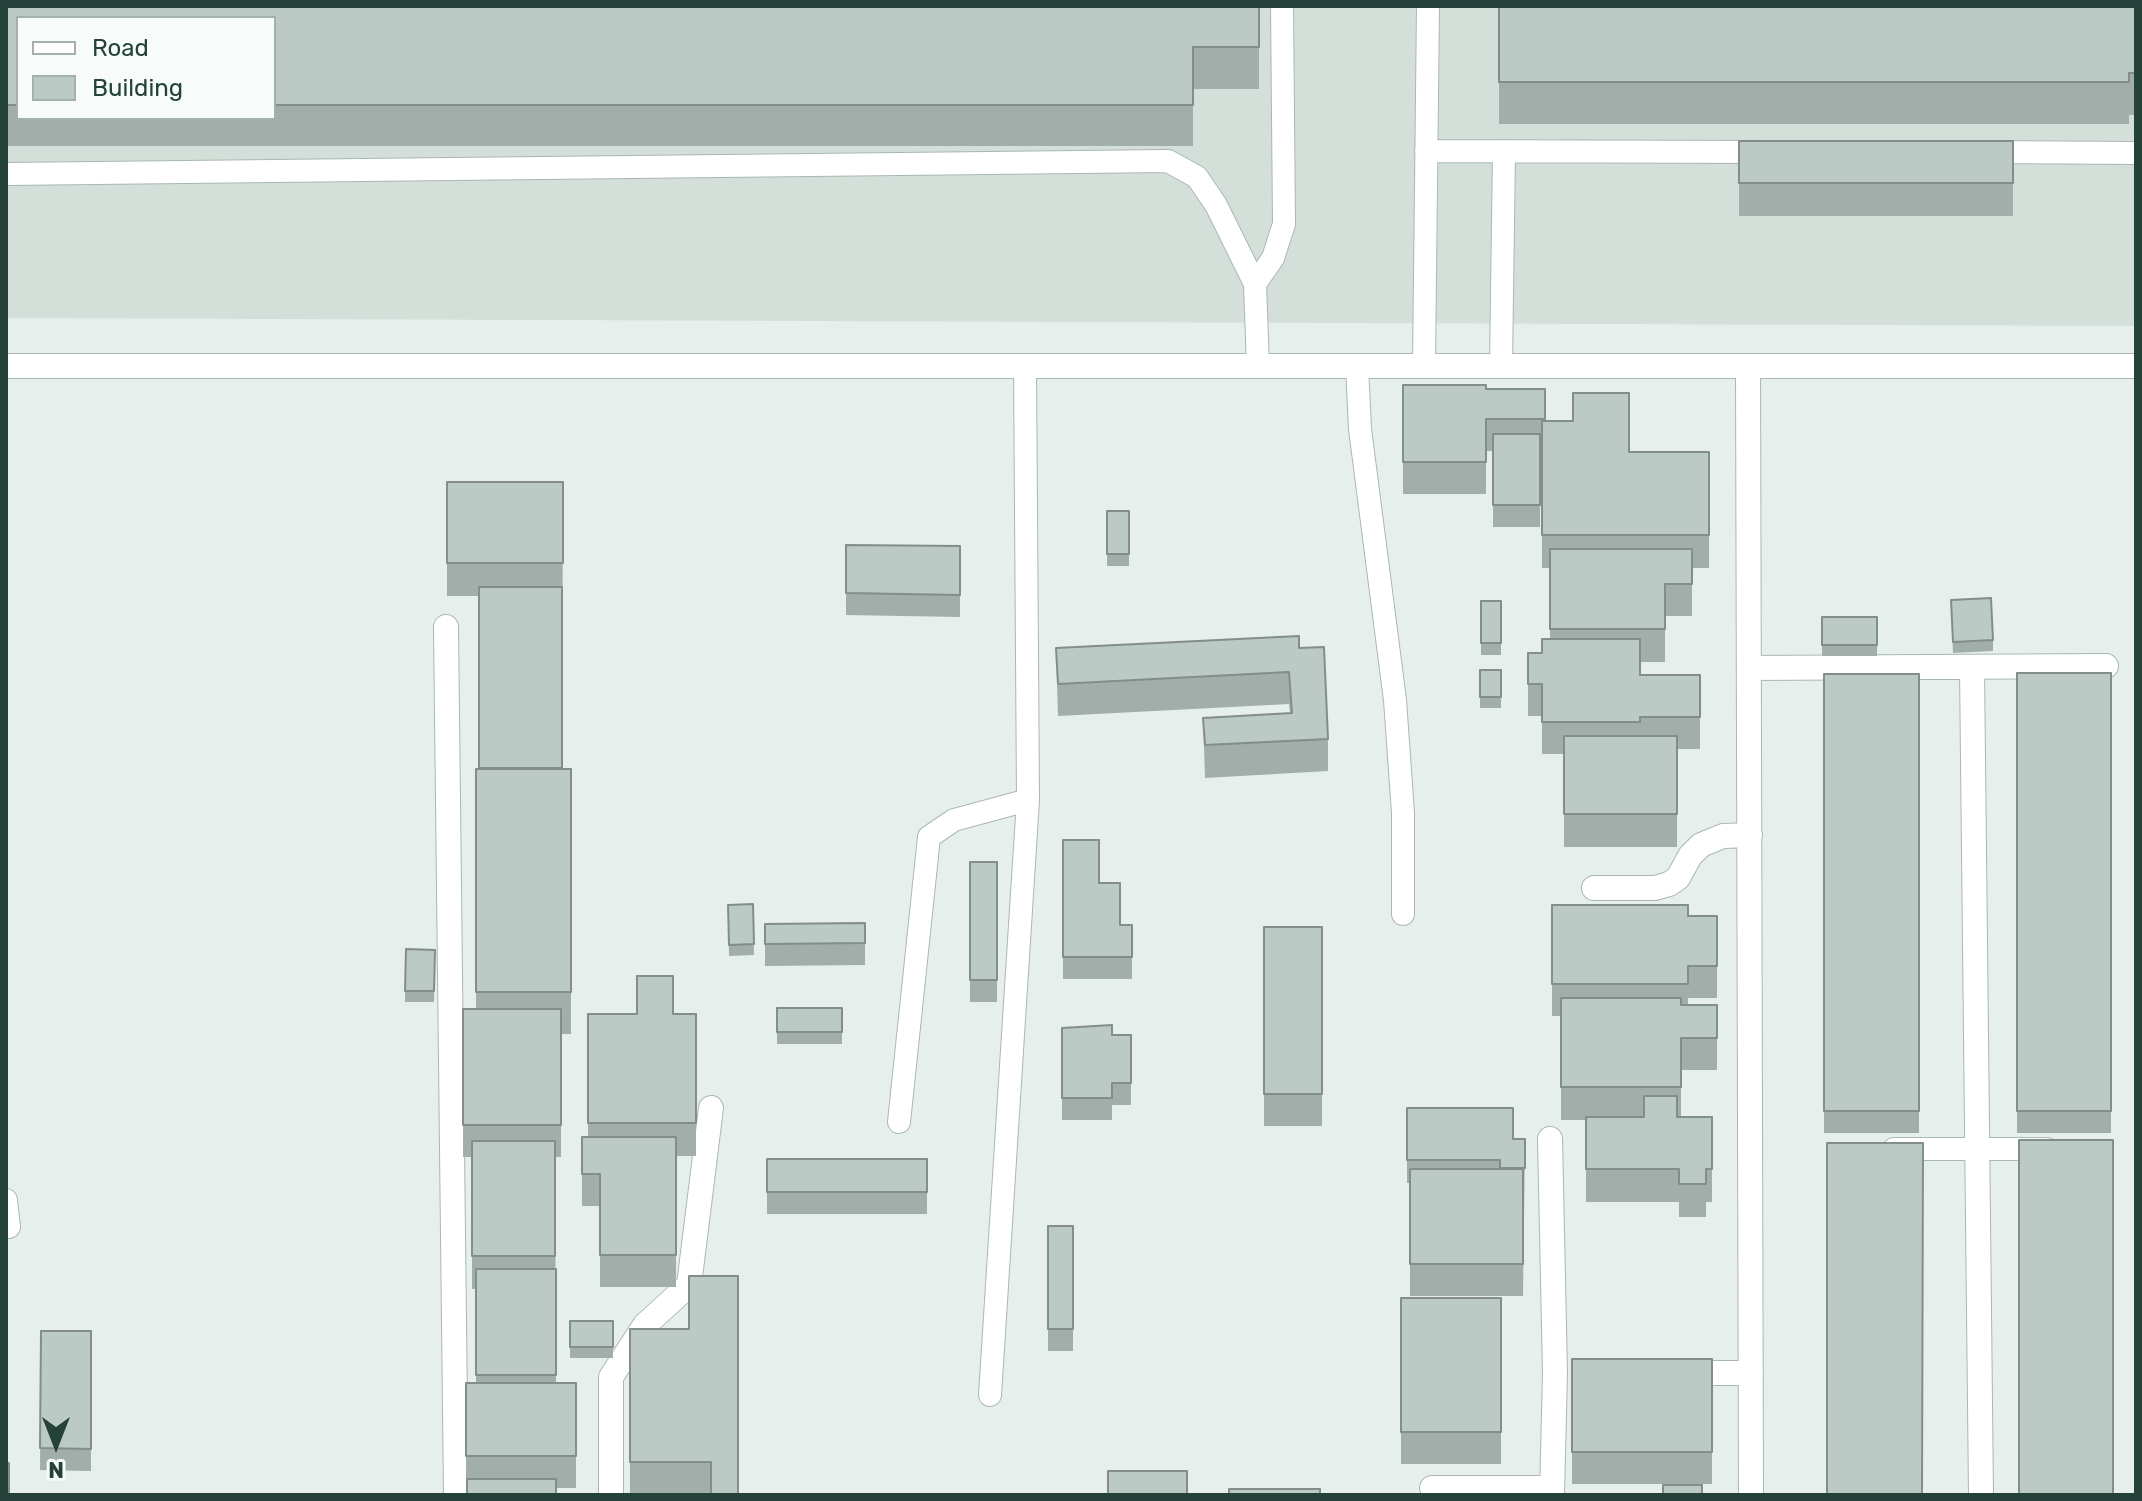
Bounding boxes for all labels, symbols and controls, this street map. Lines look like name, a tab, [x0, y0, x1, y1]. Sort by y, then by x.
legend	[16, 16, 276, 120]
text: Road	[92, 34, 149, 62]
text: Building	[92, 74, 183, 102]
north arrow	[16, 1405, 96, 1485]
text: N	[48, 1456, 64, 1483]

